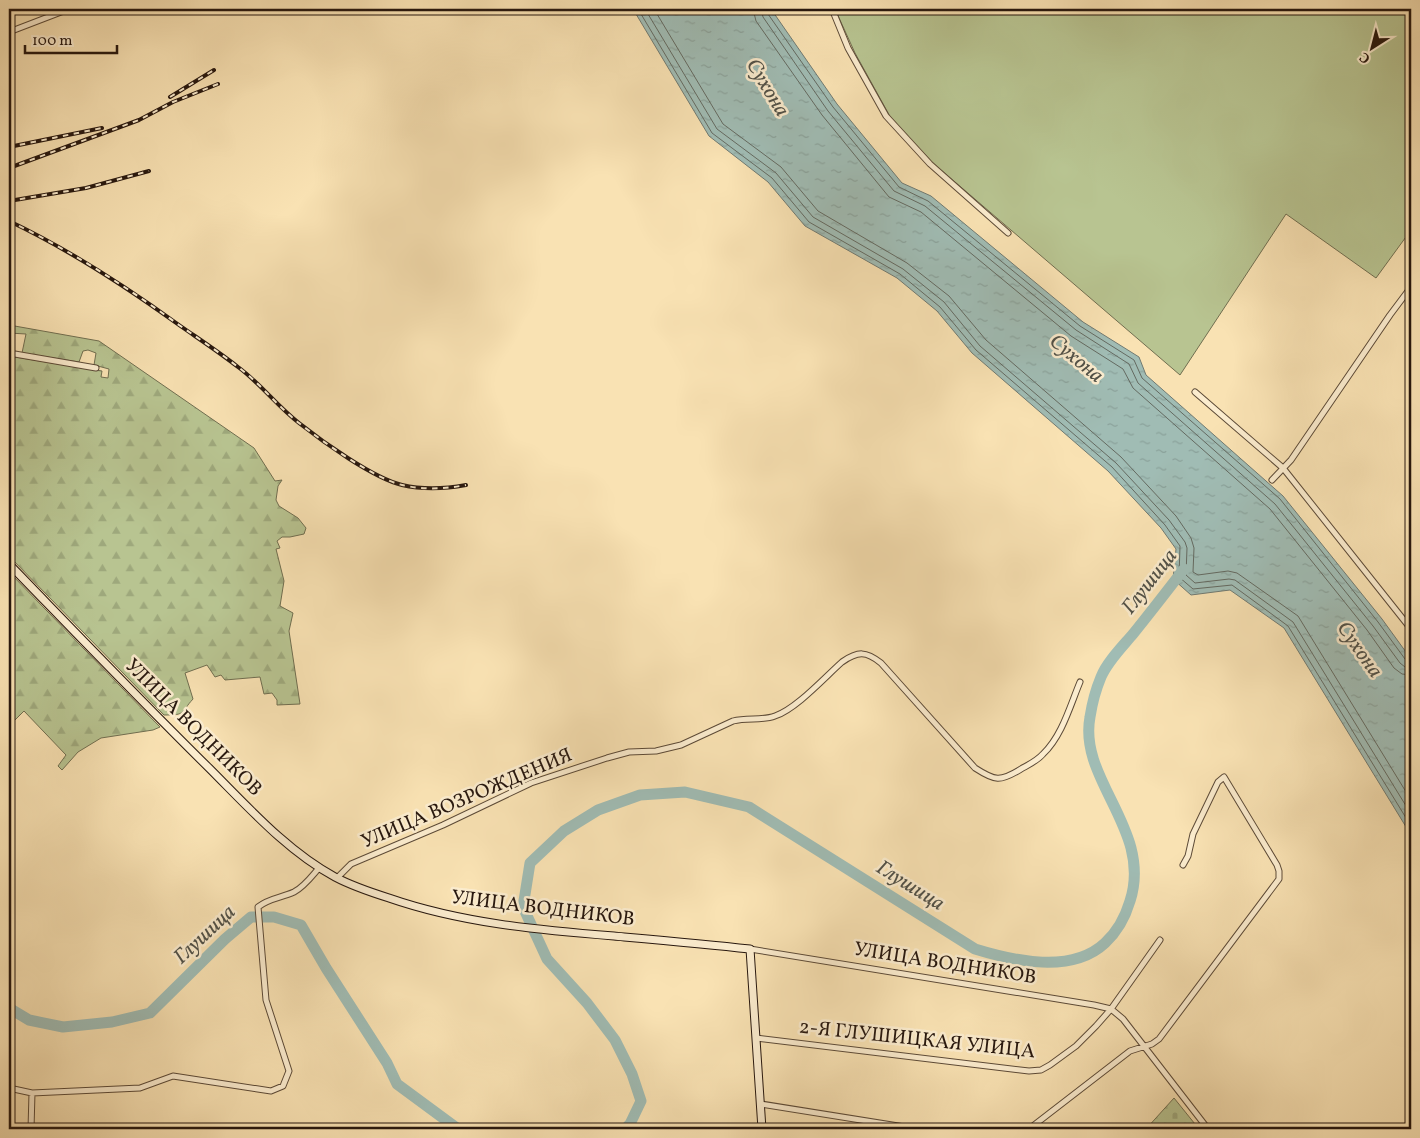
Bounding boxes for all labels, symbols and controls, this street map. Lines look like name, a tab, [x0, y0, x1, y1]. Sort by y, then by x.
scale bar	[25, 22, 118, 54]
north arrow	[1348, 22, 1398, 72]
text: 100 m	[32, 31, 72, 52]
text: С	[1356, 47, 1374, 68]
water label: Сухона	[738, 53, 796, 123]
water label: Сухона	[1043, 328, 1110, 390]
water label: Глушица	[1115, 543, 1185, 621]
water label: Сухона	[1329, 616, 1389, 684]
street label: УЛИЦА ВОДНИКОВ	[118, 653, 268, 803]
street label: УЛИЦА ВОЗРОЖДЕНИЯ	[357, 742, 577, 856]
water label: Глушица	[870, 854, 950, 918]
street label: УЛИЦА ВОДНИКОВ	[450, 884, 636, 934]
water label: Глушица	[167, 899, 243, 971]
street label: УЛИЦА ВОДНИКОВ	[852, 936, 1038, 992]
street label: 2-Я ГЛУШИЦКАЯ УЛИЦА	[798, 1014, 1036, 1066]

